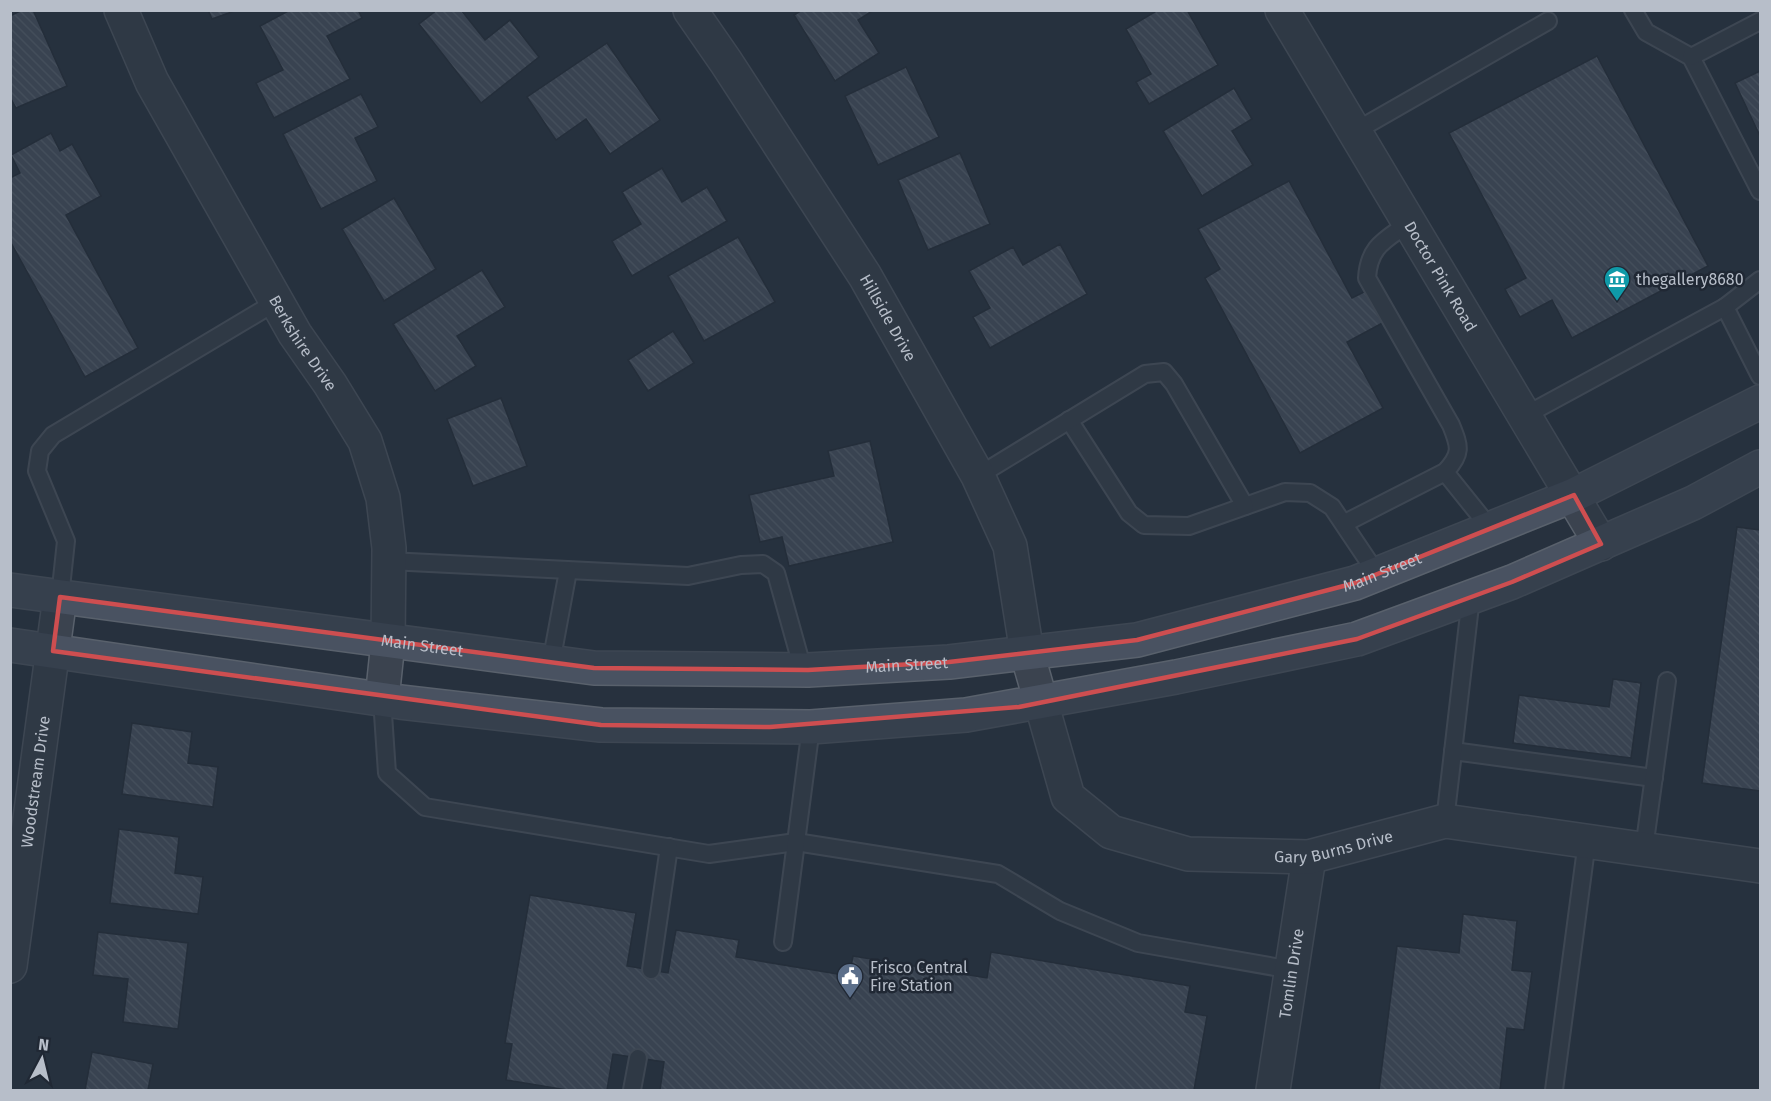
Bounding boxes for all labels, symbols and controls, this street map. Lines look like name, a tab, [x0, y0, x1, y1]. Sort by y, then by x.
street label: Doctor Pink Road	[1400, 218, 1481, 335]
museum icon: thegallery8680	[1602, 264, 1632, 302]
place label: thegallery8680	[1636, 270, 1744, 289]
street label: Hillside Drive	[856, 271, 920, 365]
street label: Berkshire Drive	[265, 292, 341, 394]
street label: Main Street	[1341, 548, 1424, 596]
street label: Main Street	[380, 631, 465, 660]
street label: Main Street	[865, 653, 949, 677]
street label: Woodstream Drive	[17, 715, 54, 849]
street label: Gary Burns Drive	[1274, 826, 1395, 867]
street label: Tomlin Drive	[1275, 927, 1308, 1020]
place label: Frisco Central Fire Station	[870, 958, 968, 995]
public building icon: Frisco Central Fire Station	[835, 961, 865, 999]
north arrow	[12, 1029, 72, 1089]
text: N	[37, 1035, 50, 1055]

